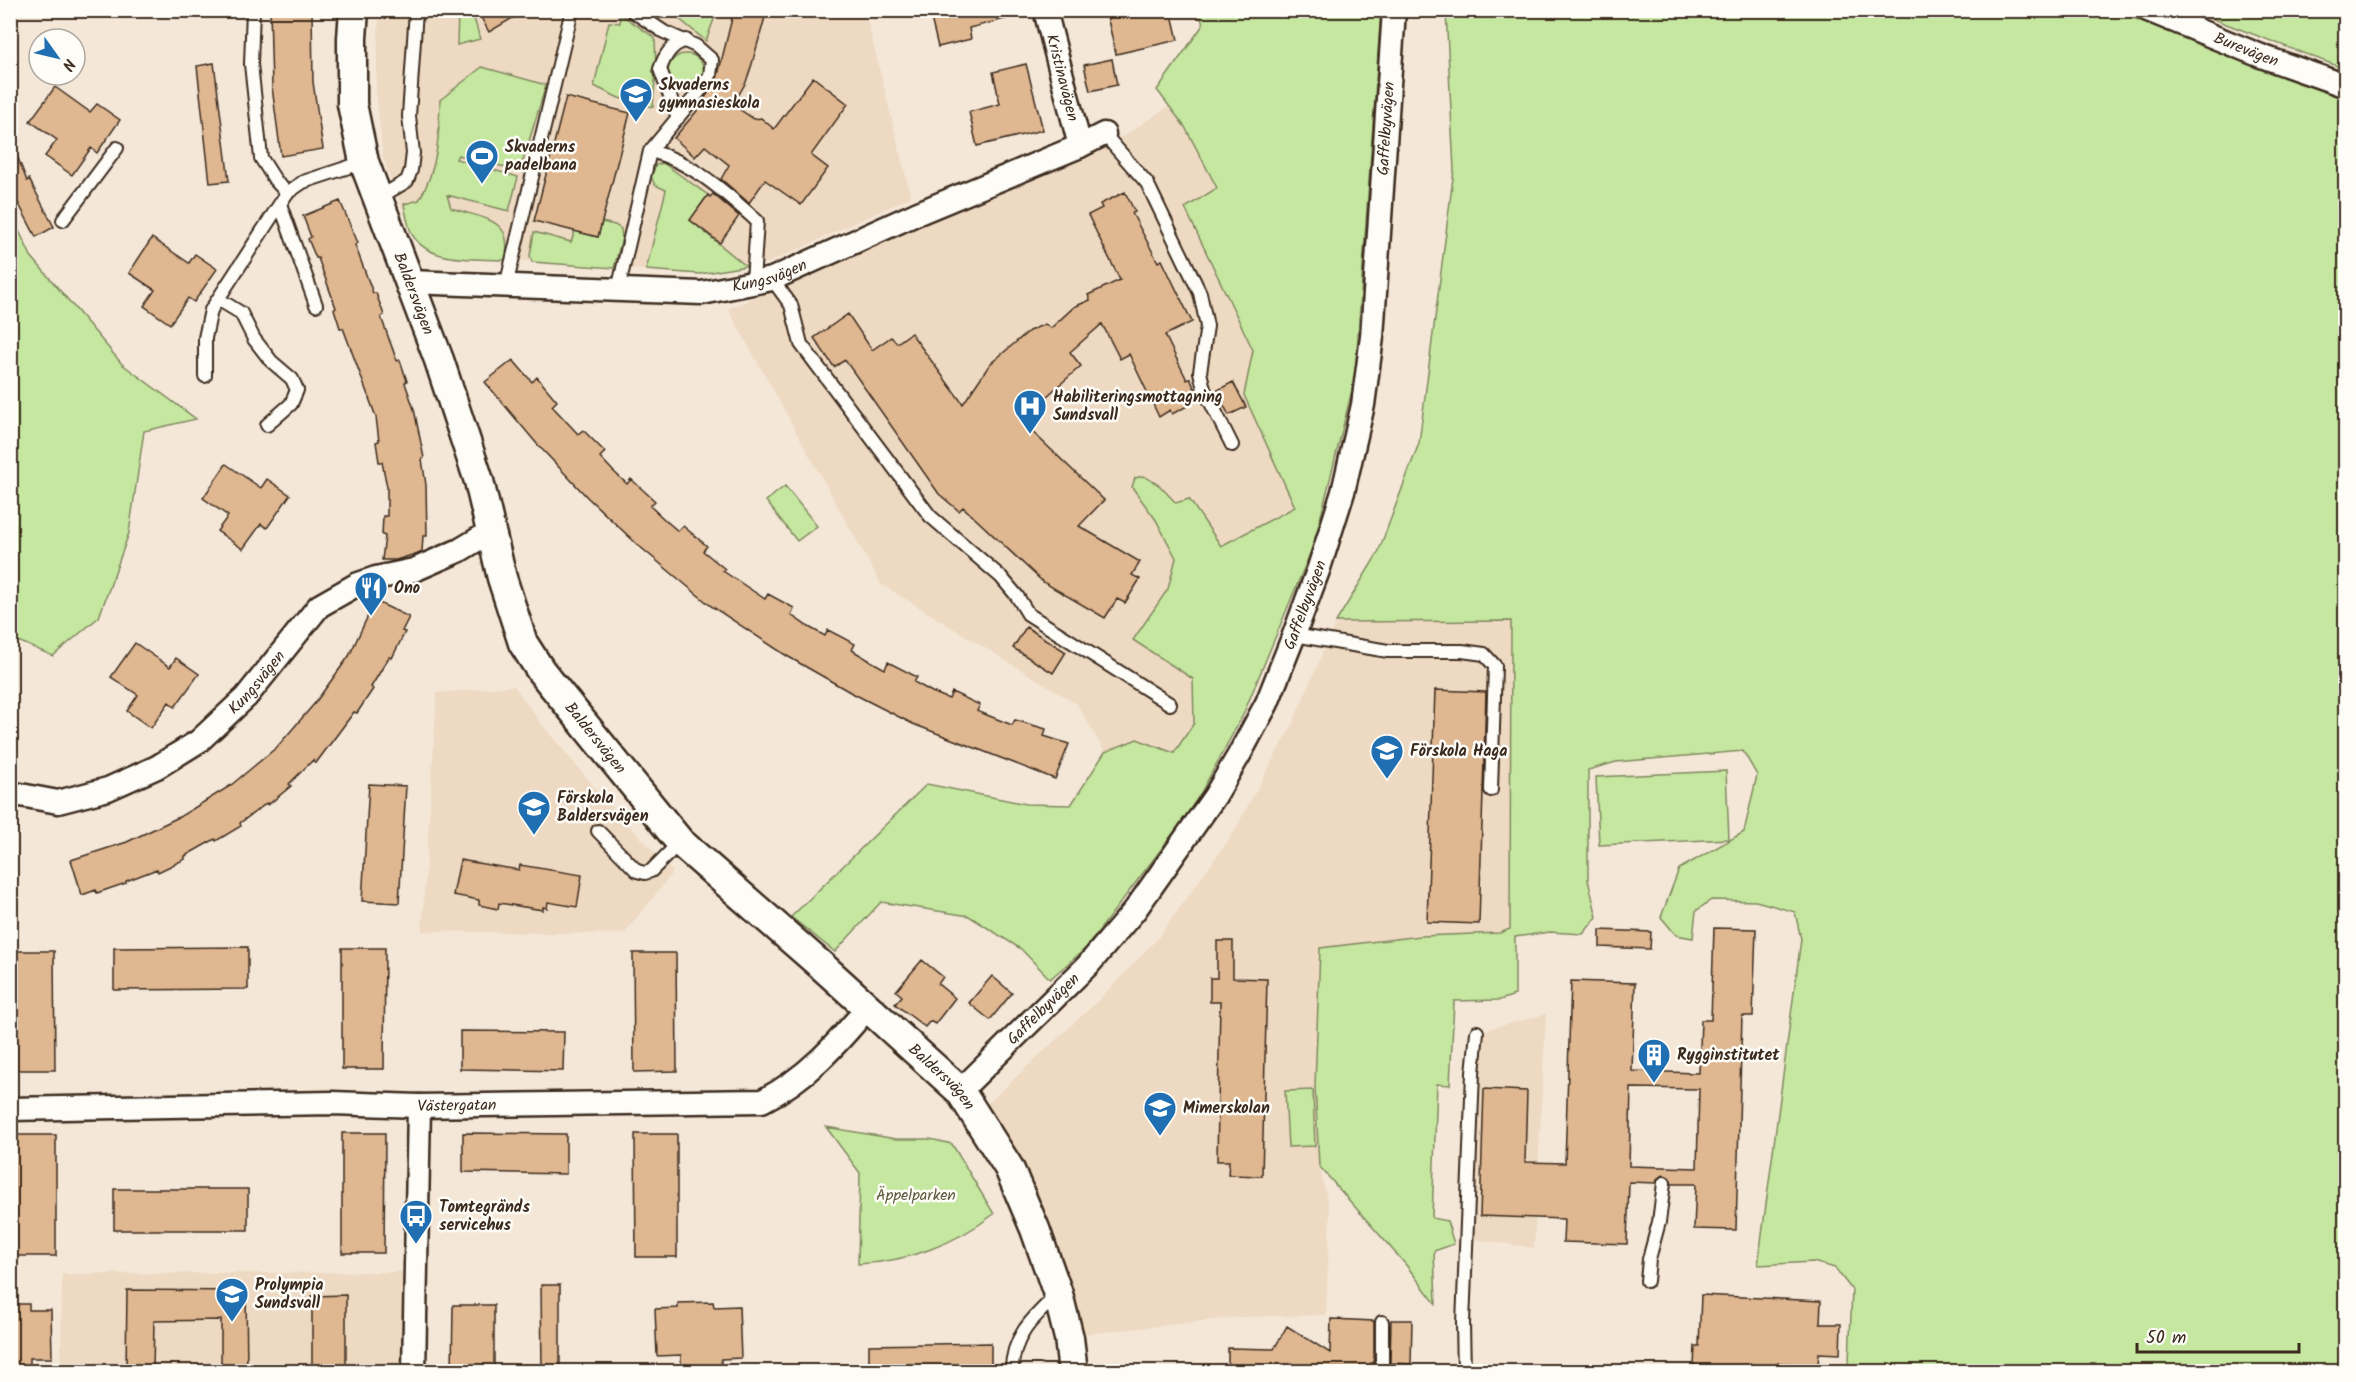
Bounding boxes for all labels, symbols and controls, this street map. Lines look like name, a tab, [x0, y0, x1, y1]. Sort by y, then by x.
street label: Burevägen	[2210, 26, 2282, 74]
north arrow	[27, 27, 87, 87]
street label: Kristinavägen	[1039, 32, 1086, 124]
text: N	[55, 53, 81, 76]
place label: Skvaderns gymnasieskola	[658, 73, 760, 116]
school or university icon: Skvaderns gymnasieskola	[618, 76, 654, 123]
street label: Gaffelbyvägen	[1370, 81, 1402, 176]
place label: Skvaderns padelbana	[504, 135, 577, 178]
sports icon: Skvaderns padelbana	[464, 138, 500, 185]
street label: Baldersvägen	[387, 249, 441, 339]
street label: Kungsvägen	[730, 252, 811, 299]
place label: Habiliteringsmottagning Sundsvall	[1053, 385, 1223, 428]
hospital icon: Habiliteringsmottagning Sundsvall	[1012, 388, 1048, 435]
street label: Gaffelbyvägen	[1277, 557, 1333, 654]
restaurant icon: Ono	[353, 570, 389, 617]
place label: Ono	[394, 576, 420, 601]
street label: Kungsvägen	[222, 645, 291, 720]
street label: Baldersvägen	[558, 696, 632, 779]
school or university icon: Förskola Haga	[1369, 733, 1405, 780]
place label: Förskola Haga	[1410, 739, 1507, 764]
place label: Förskola Baldersvägen	[557, 786, 649, 829]
school or university icon: Förskola Baldersvägen	[516, 789, 552, 836]
street label: Gaffelbyvägen	[1001, 967, 1086, 1051]
street label: Baldersvägen	[903, 1037, 982, 1115]
building icon: Rygginstitutet	[1636, 1037, 1672, 1084]
place label: Rygginstitutet	[1677, 1043, 1780, 1068]
school or university icon: Mimerskolan	[1142, 1090, 1178, 1137]
street label: Västergatan	[417, 1092, 497, 1119]
place label: Mimerskolan	[1183, 1096, 1270, 1121]
park label: Äppelparken	[876, 1183, 956, 1208]
place label: Tomtegränds servicehus	[439, 1195, 530, 1238]
bus stop icon: Tomtegränds servicehus	[398, 1198, 434, 1245]
place label: Prolympia Sundsvall	[255, 1273, 323, 1316]
school or university icon: Prolympia Sundsvall	[214, 1276, 250, 1323]
scale bar	[2137, 1316, 2299, 1354]
text: 50 m	[2146, 1324, 2186, 1353]

